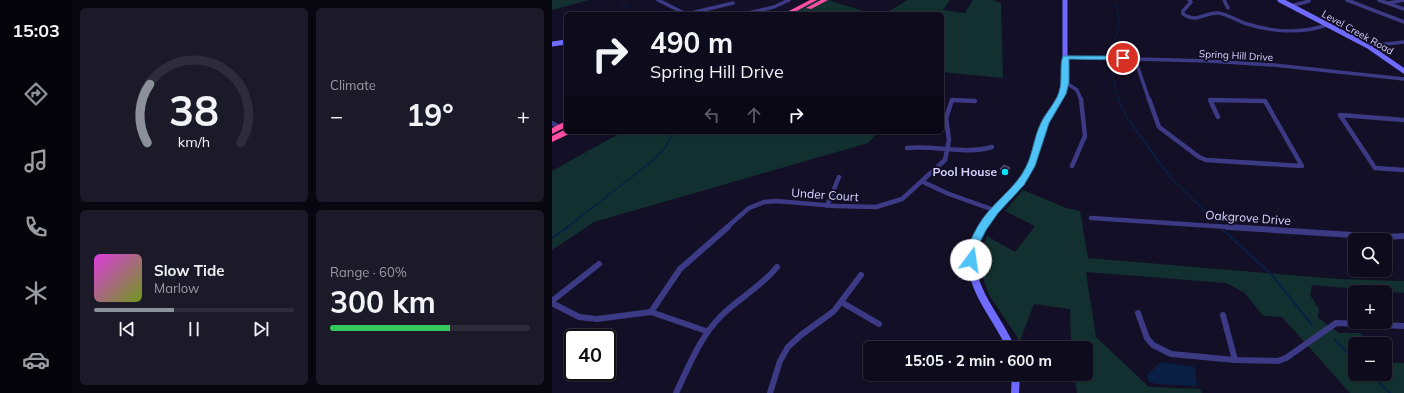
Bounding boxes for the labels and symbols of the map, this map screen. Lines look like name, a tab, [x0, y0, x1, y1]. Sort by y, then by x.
street label: Level Creek Road	[1320, 7, 1396, 58]
pin	[1106, 41, 1140, 75]
street label: Spring Hill Drive	[1199, 47, 1273, 64]
place label: Pool House	[933, 164, 997, 179]
marker: Pool House	[1000, 167, 1010, 177]
street label: Under Court	[791, 185, 859, 204]
street label: Oakgrove Drive	[1205, 207, 1291, 228]
position arrow	[950, 239, 992, 281]
speed limit sign: 40	[564, 329, 616, 381]

